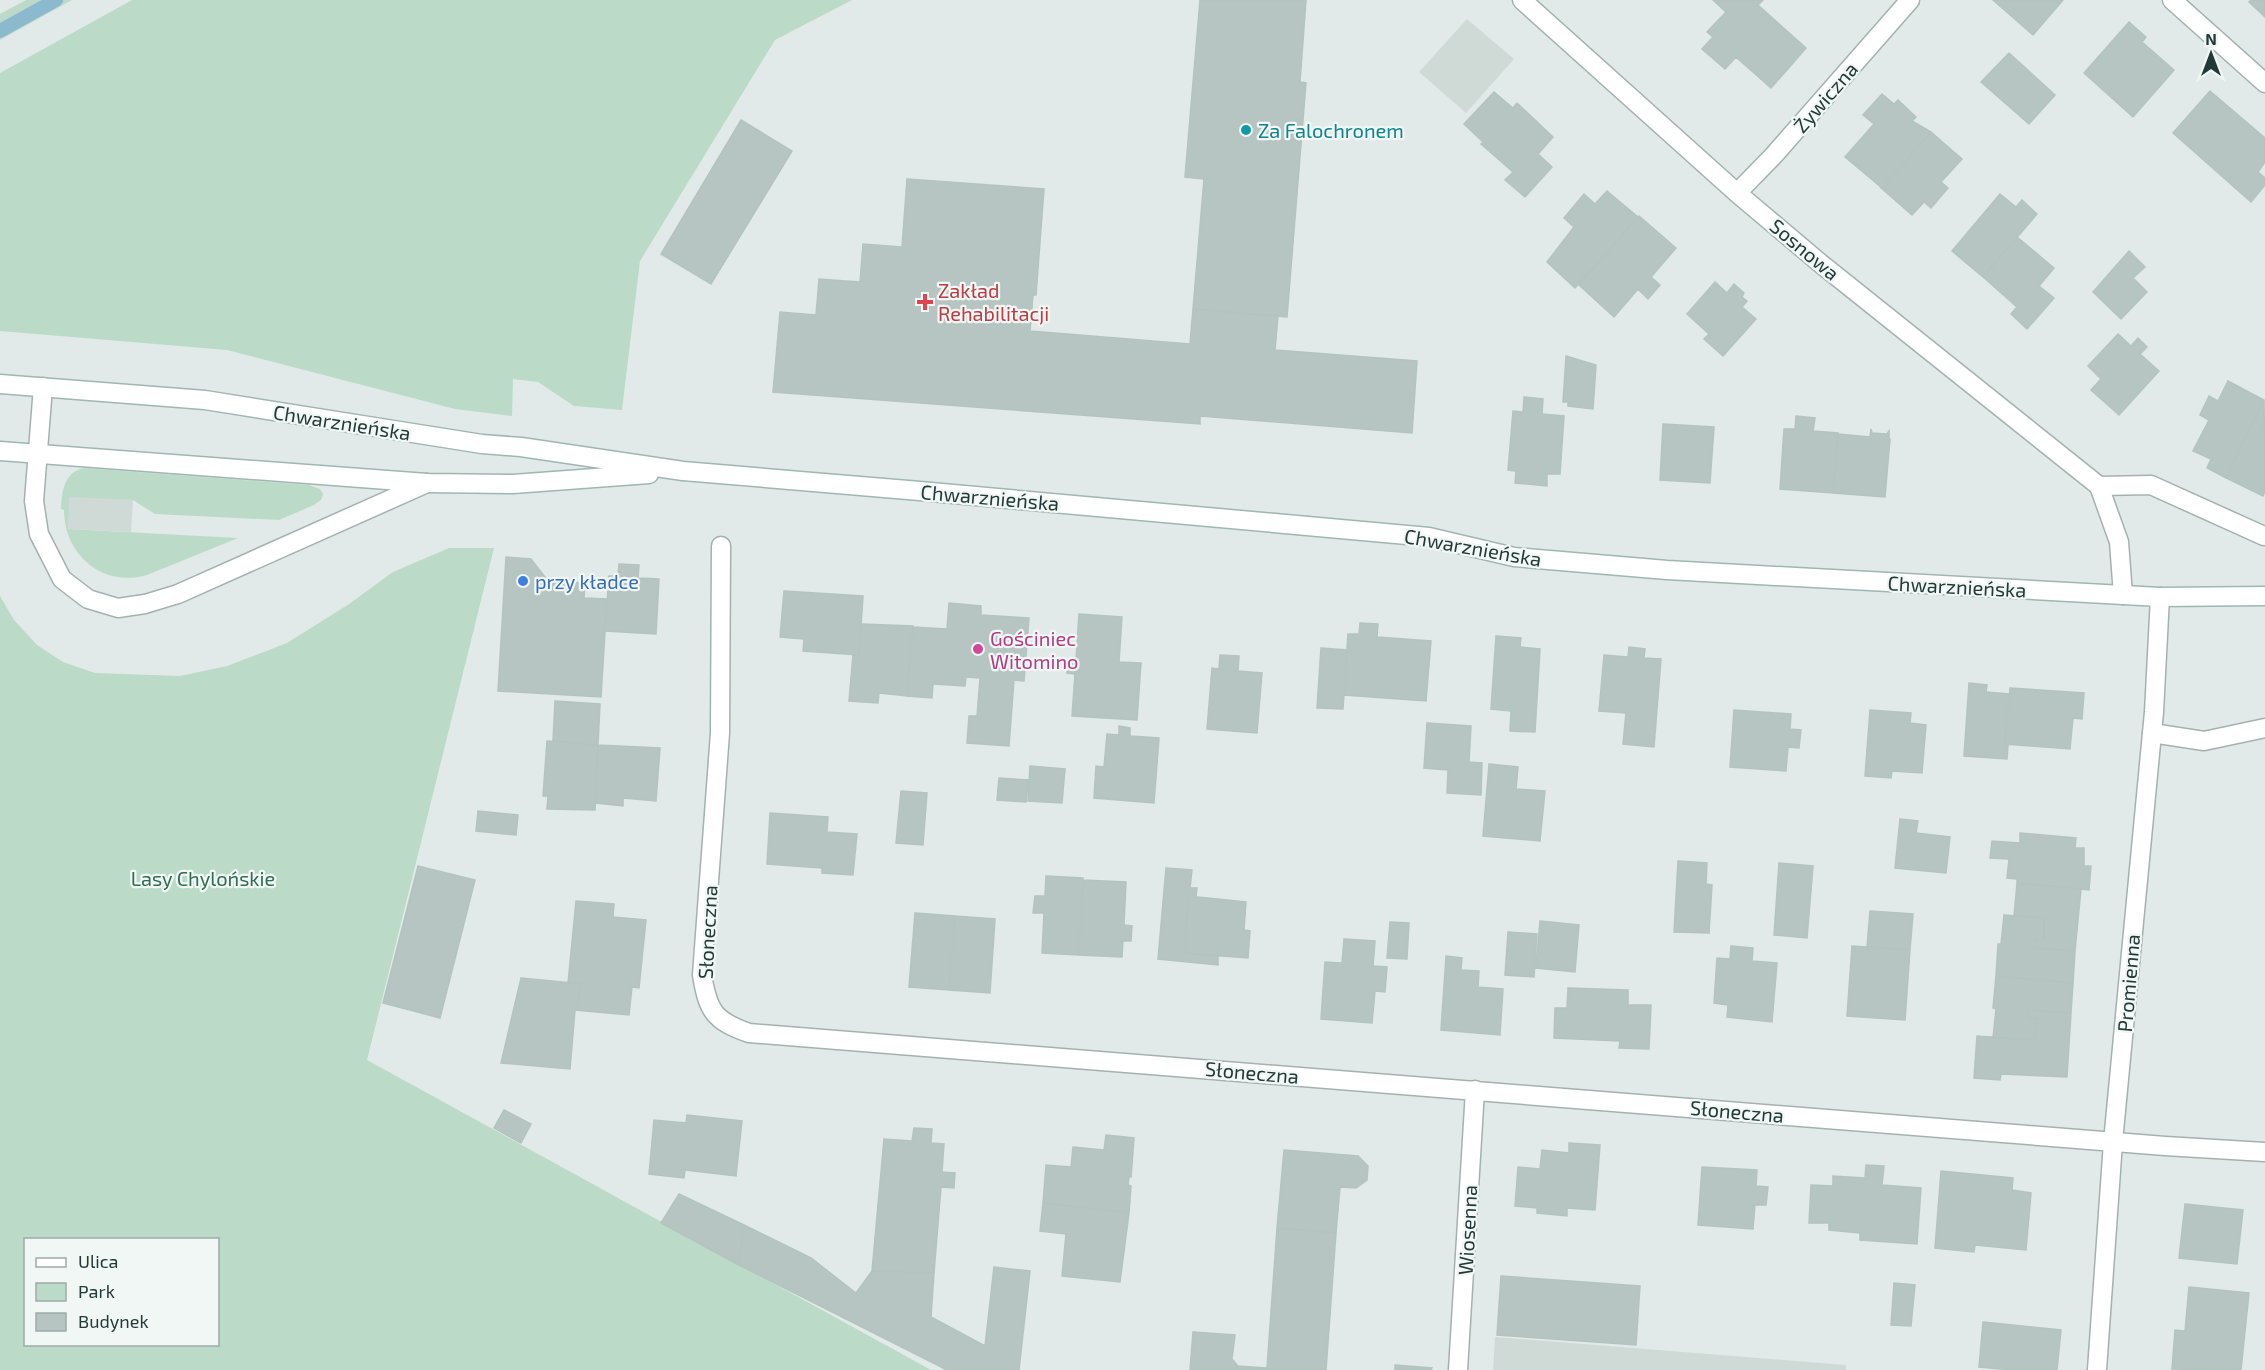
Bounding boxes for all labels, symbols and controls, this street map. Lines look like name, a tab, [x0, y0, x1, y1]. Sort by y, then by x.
north arrow	[2181, 24, 2241, 84]
text: N	[2205, 29, 2217, 48]
street label: Żywiczna	[1788, 57, 1862, 137]
place label: Za Falochronem	[1258, 118, 1404, 142]
marker: Za Falochronem	[1239, 123, 1253, 137]
street label: Sosnowa	[1765, 213, 1845, 285]
place label: Zakład Rehabilitacji	[938, 278, 1049, 325]
marker: Zakład Rehabilitacji	[916, 293, 934, 311]
street label: Chwarznieńska	[272, 399, 412, 445]
street label: Chwarznieńska	[920, 479, 1060, 515]
street label: Chwarznieńska	[1403, 523, 1543, 571]
place label: przy kładce	[535, 569, 639, 593]
street label: Chwarznieńska	[1887, 570, 2027, 602]
marker: przy kładce	[516, 574, 530, 588]
place label: Gościniec Witomino	[990, 626, 1078, 673]
marker: Gościniec Witomino	[971, 642, 985, 656]
park label: Lasy Chylońskie	[131, 866, 275, 890]
street label: Słoneczna	[693, 884, 721, 980]
street label: Promienna	[2112, 933, 2144, 1033]
street label: Słoneczna	[1204, 1056, 1300, 1088]
street label: Słoneczna	[1689, 1095, 1785, 1127]
street label: Wiosenna	[1453, 1184, 1481, 1276]
legend	[24, 1238, 219, 1346]
text: Ulica	[78, 1250, 118, 1272]
text: Park	[78, 1280, 115, 1302]
text: Budynek	[78, 1310, 149, 1332]

